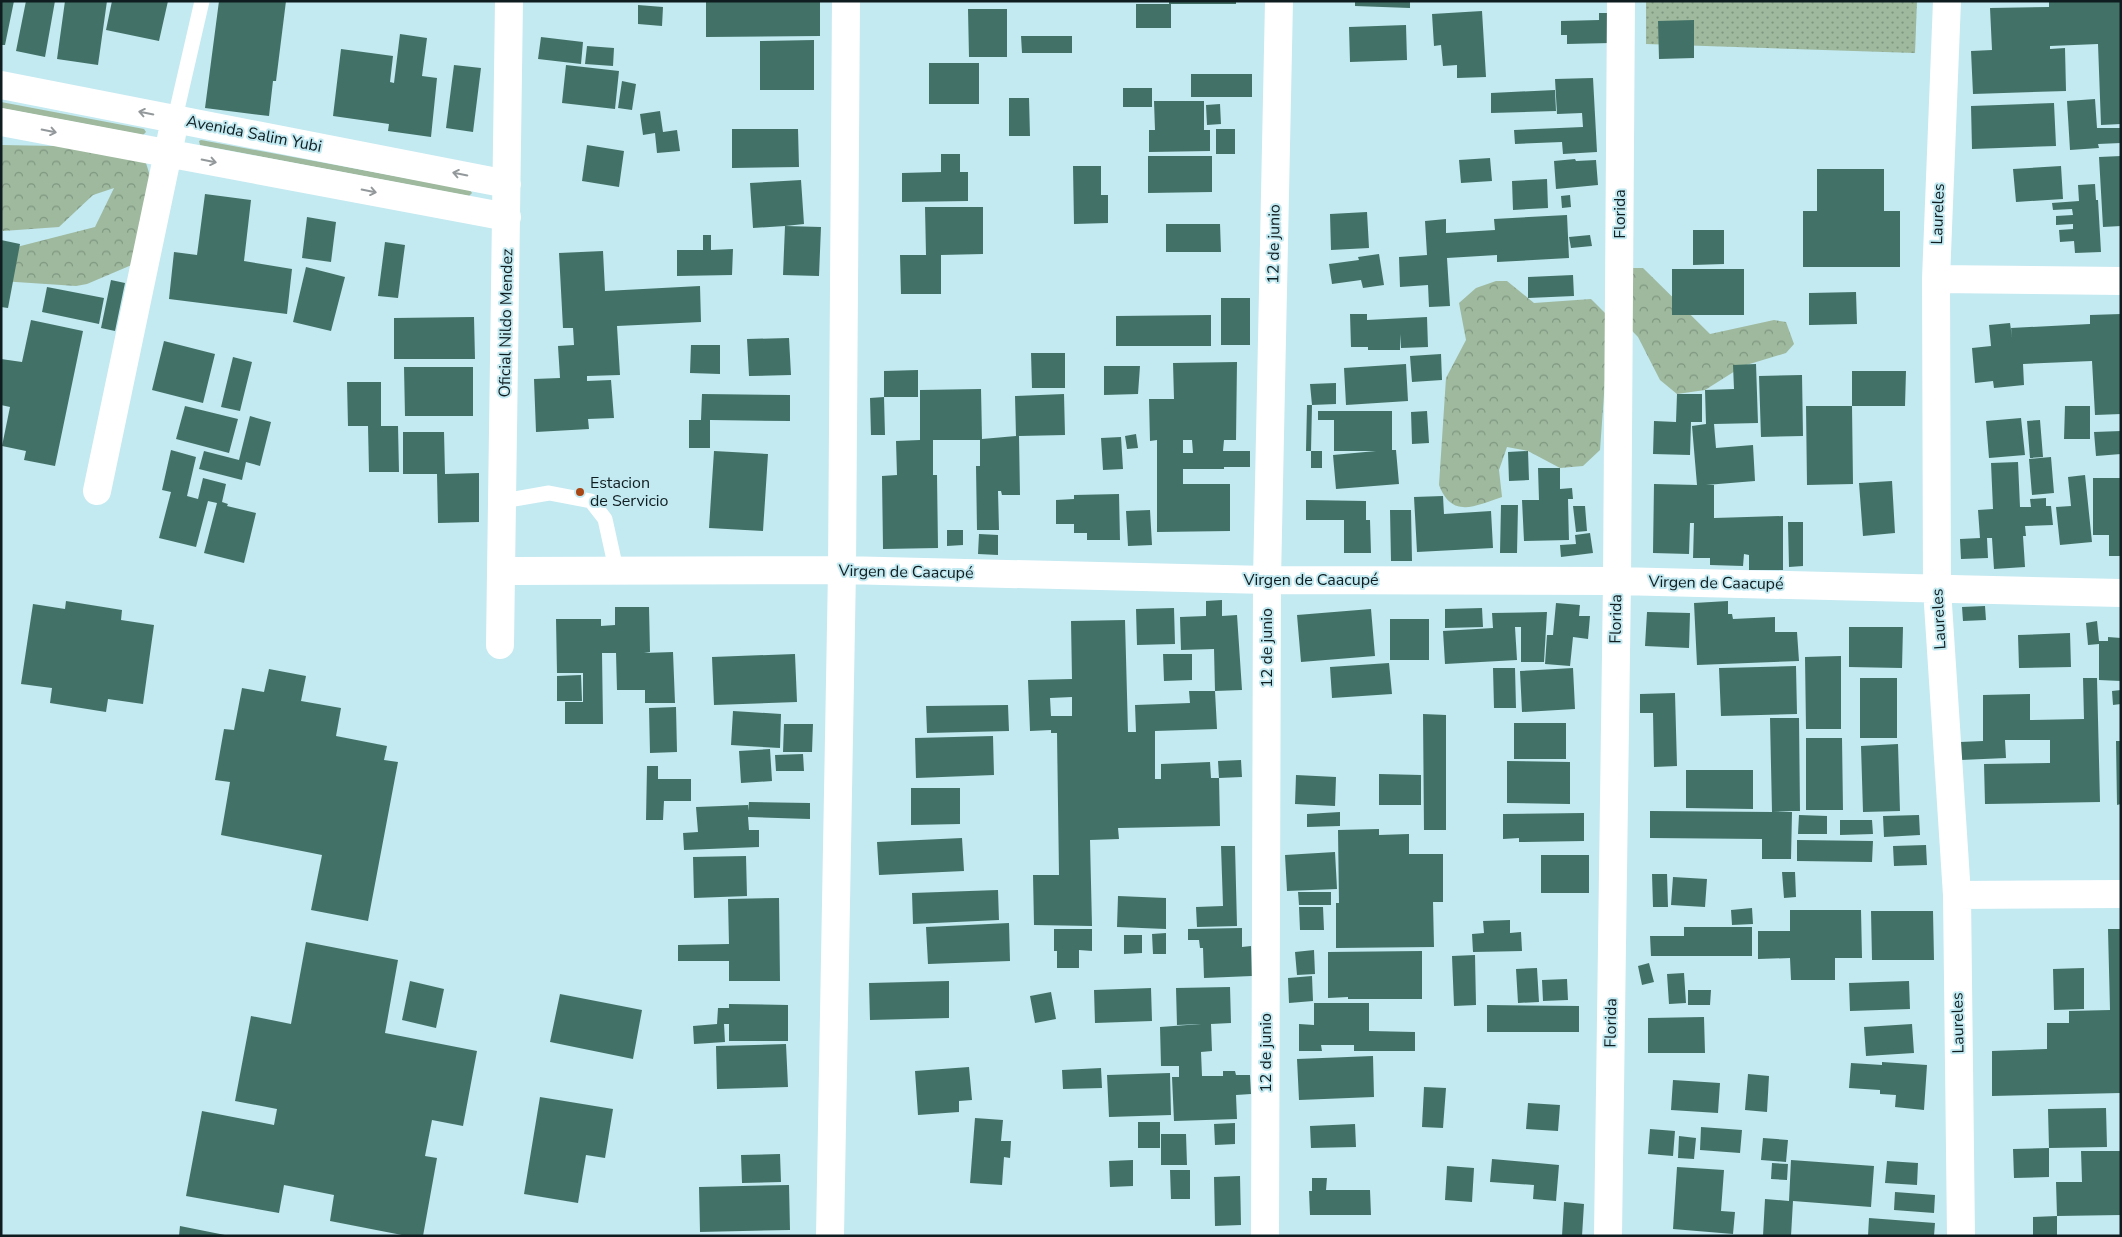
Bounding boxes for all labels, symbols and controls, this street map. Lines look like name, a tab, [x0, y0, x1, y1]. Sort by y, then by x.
one-way arrow	[138, 107, 154, 117]
street label: Avenida Salim Yubi	[184, 110, 324, 158]
one-way arrow	[41, 126, 57, 136]
one-way arrow	[200, 156, 216, 166]
one-way arrow	[452, 169, 468, 179]
street label: Laureles	[1926, 183, 1950, 245]
one-way arrow	[360, 186, 376, 196]
street label: Florida	[1609, 189, 1631, 239]
street label: 12 de junio	[1262, 204, 1286, 284]
street label: Oficial Nildo Mendez	[494, 248, 518, 398]
place label: Estacion de Servicio	[590, 472, 669, 512]
marker: Estacion de Servicio	[574, 486, 586, 498]
street label: Virgen de Caacupé	[837, 560, 974, 584]
street label: Virgen de Caacupé	[1242, 569, 1379, 591]
street label: Virgen de Caacupé	[1647, 571, 1784, 595]
street label: Laureles	[1926, 588, 1952, 650]
street label: Florida	[1605, 594, 1627, 644]
street label: 12 de junio	[1256, 608, 1278, 688]
street label: Laureles	[1946, 992, 1970, 1054]
street label: Florida	[1600, 998, 1622, 1048]
street label: 12 de junio	[1255, 1013, 1277, 1093]

